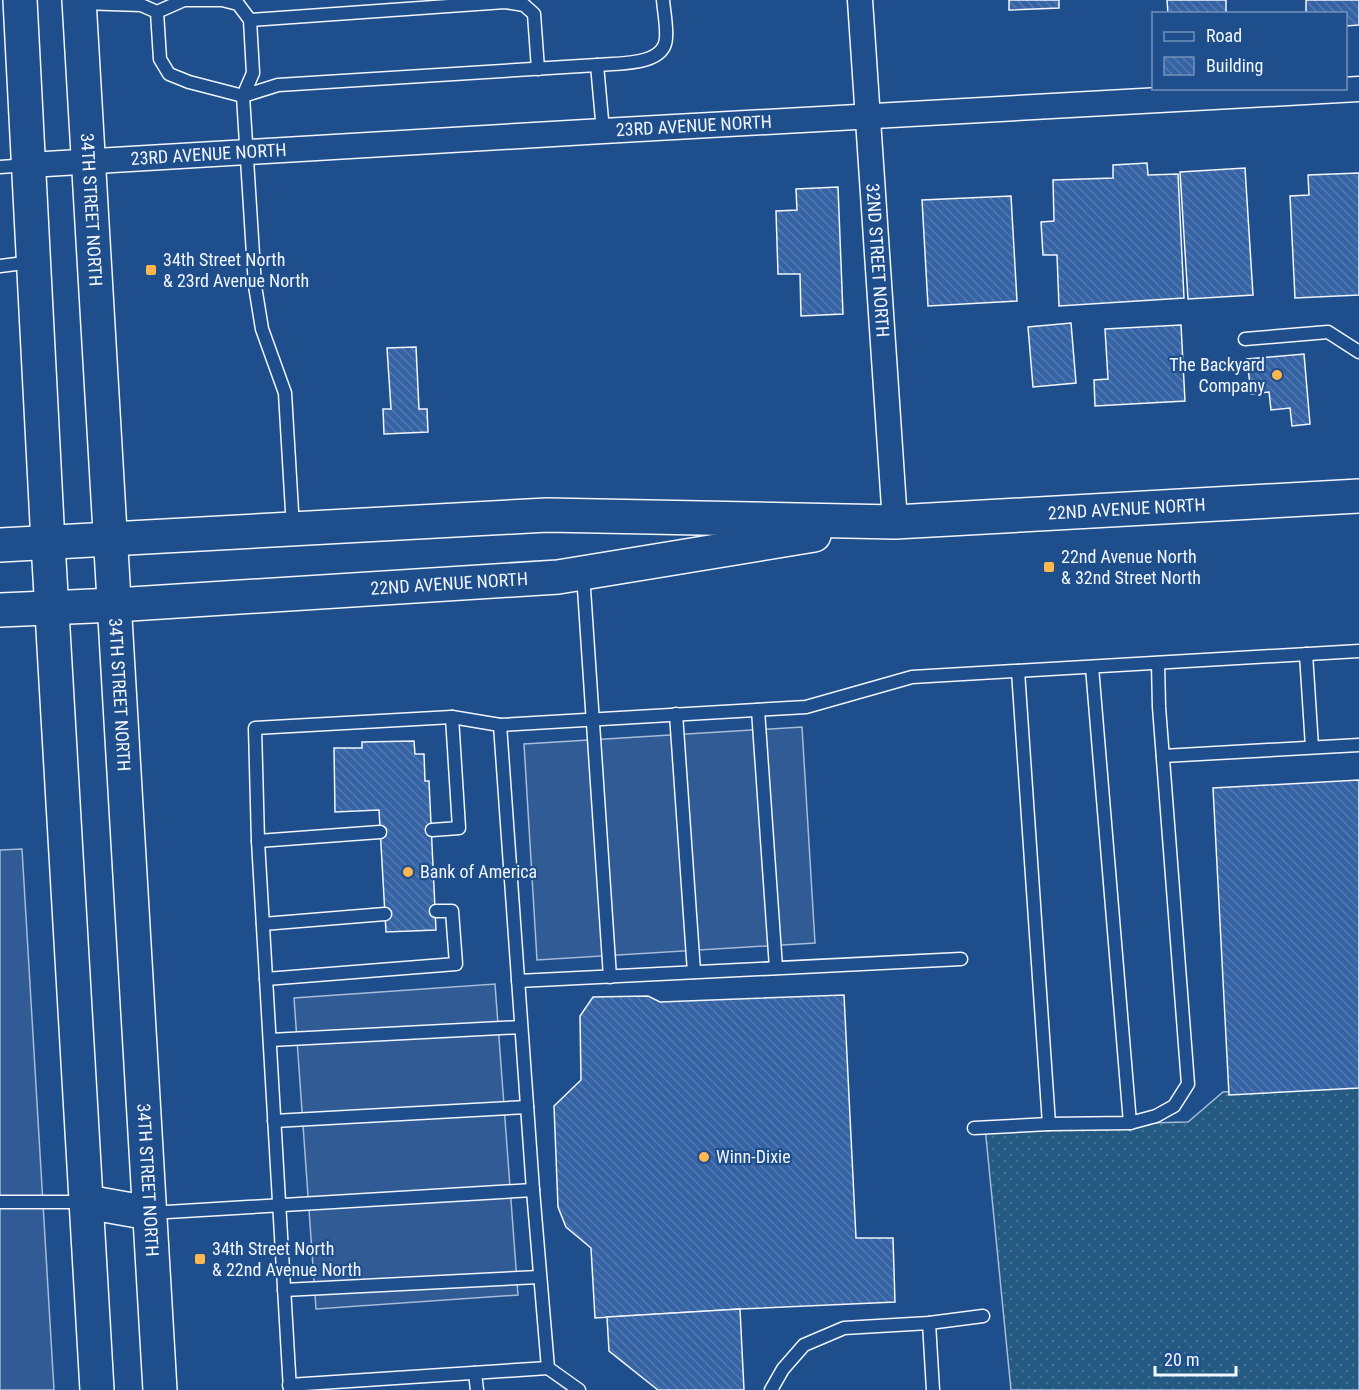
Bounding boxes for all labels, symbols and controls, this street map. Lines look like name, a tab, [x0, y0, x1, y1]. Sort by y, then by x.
legend	[1152, 12, 1347, 90]
text: Road	[1206, 25, 1242, 46]
text: Building	[1206, 55, 1263, 76]
street label: 23RD AVENUE NORTH	[615, 111, 772, 140]
street label: 34TH STREET NORTH	[77, 132, 107, 287]
street label: 23RD AVENUE NORTH	[130, 139, 287, 169]
street label: 32ND STREET NORTH	[862, 183, 894, 338]
place label: 34th Street North & 23rd Avenue North	[163, 249, 309, 291]
marker: 34th Street North & 23rd Avenue North	[144, 263, 158, 277]
place label: The Backyard Company	[1169, 354, 1265, 396]
marker: The Backyard Company	[1270, 368, 1284, 382]
street label: 22ND AVENUE NORTH	[1047, 494, 1206, 523]
place label: 22nd Avenue North & 32nd Street North	[1061, 546, 1201, 588]
marker: 22nd Avenue North & 32nd Street North	[1042, 560, 1056, 574]
street label: 22ND AVENUE NORTH	[370, 568, 529, 599]
street label: 34TH STREET NORTH	[105, 618, 135, 772]
place label: Bank of America	[420, 861, 537, 882]
marker: Bank of America	[401, 865, 415, 879]
street label: 34TH STREET NORTH	[133, 1103, 163, 1257]
place label: Winn-Dixie	[716, 1146, 791, 1167]
marker: Winn-Dixie	[697, 1150, 711, 1164]
place label: 34th Street North & 22nd Avenue North	[212, 1238, 362, 1280]
marker: 34th Street North & 22nd Avenue North	[193, 1252, 207, 1266]
scale bar	[1155, 1339, 1236, 1377]
text: 20 m	[1164, 1349, 1199, 1370]

